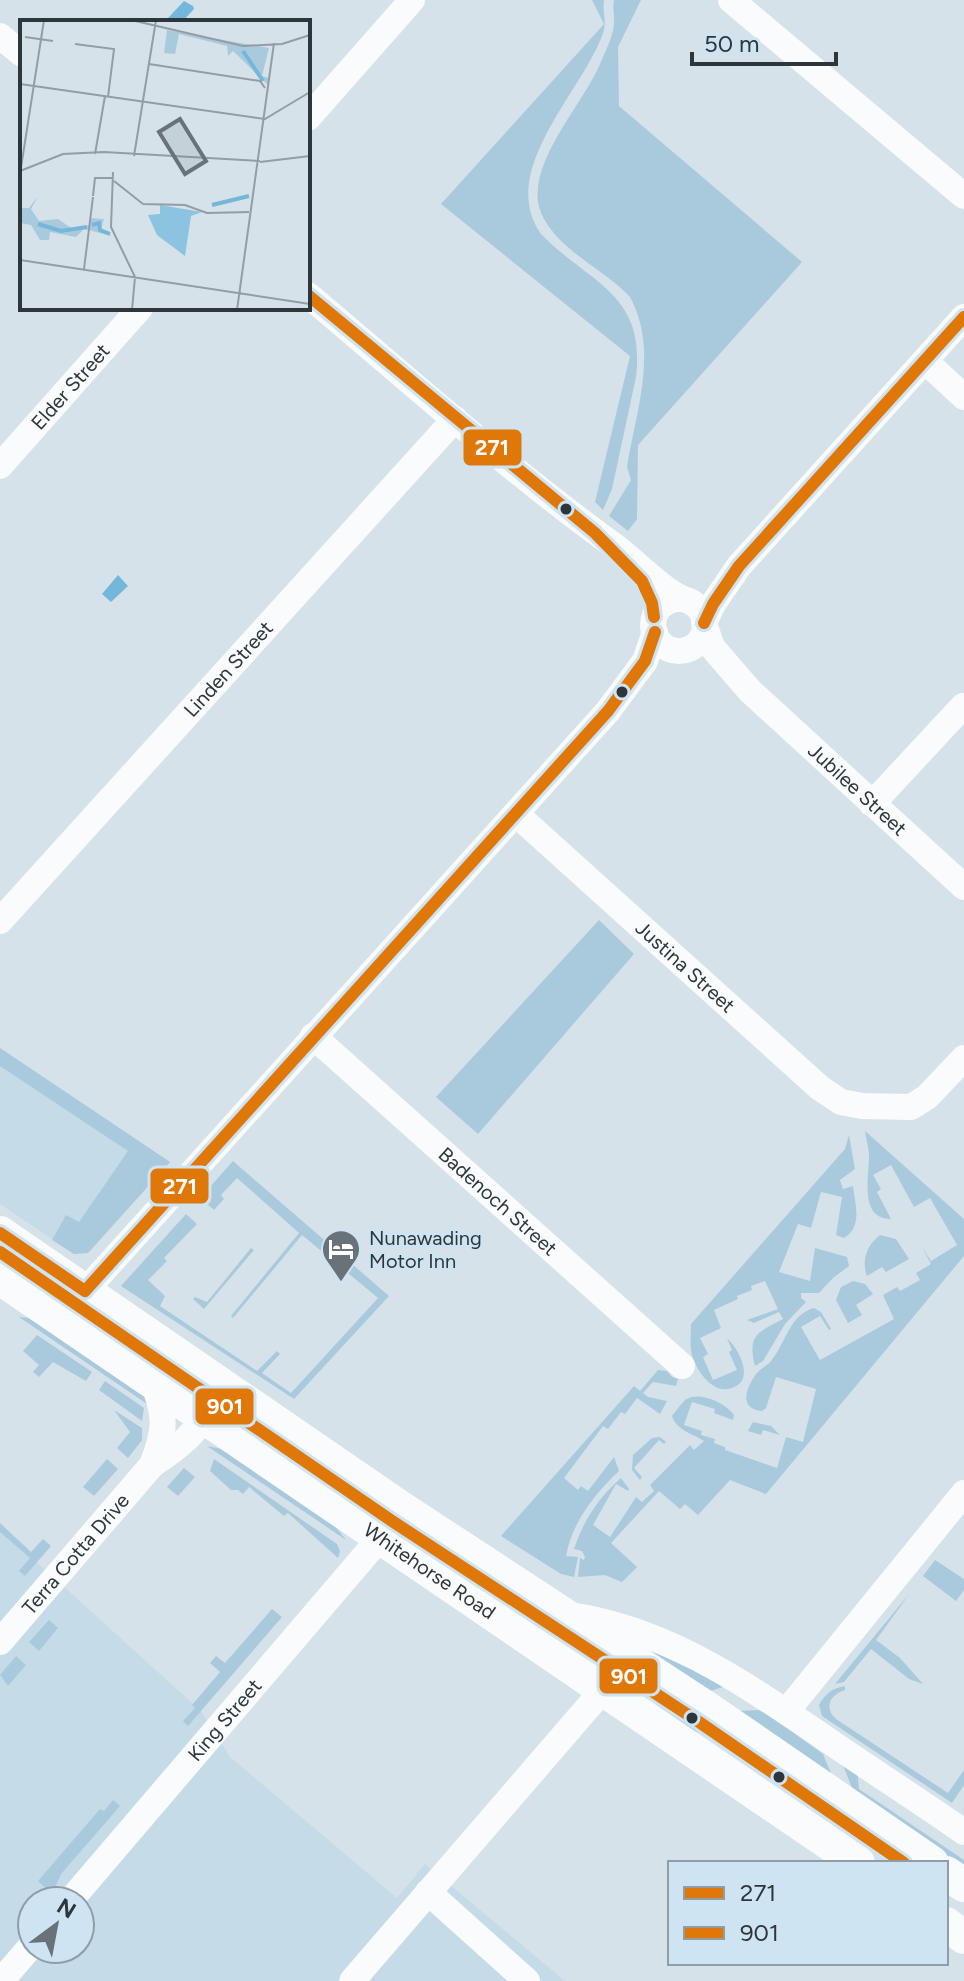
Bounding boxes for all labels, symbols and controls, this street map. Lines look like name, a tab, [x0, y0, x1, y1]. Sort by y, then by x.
scale bar	[692, 16, 836, 66]
inset map	[20, 20, 310, 310]
text: 50 m	[704, 29, 760, 58]
street label: Elder Street	[26, 339, 115, 435]
line badge: 271	[462, 428, 523, 467]
text: 271	[475, 434, 509, 461]
unlabelled marker	[558, 501, 574, 517]
street label: Linden Street	[179, 616, 278, 722]
unlabelled marker	[614, 684, 630, 700]
street label: Jubilee Street	[803, 738, 912, 841]
street label: Justina Street	[631, 916, 740, 1018]
street label: Badenoch Street	[434, 1142, 562, 1261]
line badge: 271	[149, 1167, 210, 1205]
text: 271	[163, 1173, 197, 1200]
place label: Nunawading Motor Inn	[369, 1226, 482, 1273]
hotel icon: Nunawading Motor Inn	[320, 1228, 362, 1283]
line badge: 901	[194, 1387, 255, 1426]
text: 901	[207, 1393, 243, 1420]
street label: Terra Cotta Drive	[17, 1488, 134, 1619]
street label: Whitehorse Road	[359, 1518, 500, 1624]
line badge: 901	[598, 1657, 659, 1695]
text: 901	[611, 1663, 647, 1690]
street label: King Street	[183, 1674, 266, 1766]
unlabelled marker	[684, 1710, 700, 1726]
unlabelled marker	[771, 1769, 787, 1785]
legend	[668, 1861, 948, 1965]
text: 271	[740, 1878, 776, 1907]
north arrow	[16, 1885, 96, 1965]
text: N	[52, 1893, 81, 1924]
text: 901	[740, 1918, 779, 1947]

